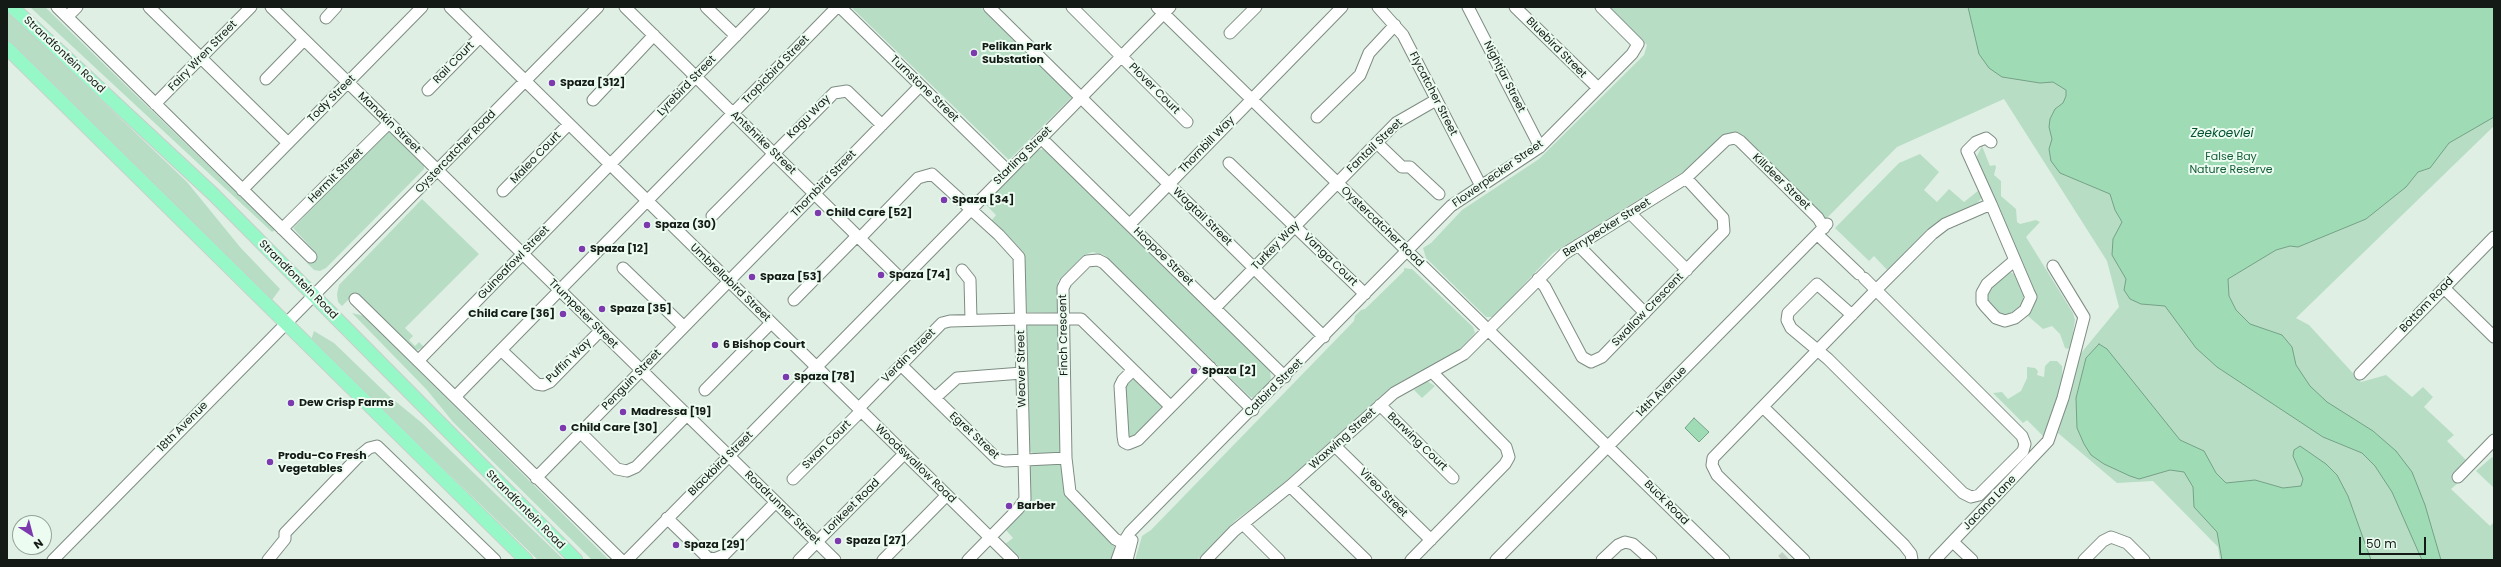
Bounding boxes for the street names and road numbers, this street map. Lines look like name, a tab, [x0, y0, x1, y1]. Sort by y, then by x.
street label: Strandfontein Road	[21, 14, 107, 96]
street label: Bluebird Street	[1523, 15, 1589, 81]
street label: Fairy Wren Street	[166, 18, 240, 94]
street label: Tropicbird Street	[740, 33, 812, 107]
street label: Rail Court	[431, 39, 477, 87]
street label: Nightjar Street	[1480, 39, 1528, 115]
street label: Flycatcher Street	[1406, 50, 1460, 138]
street label: Lyrebird Street	[655, 53, 719, 119]
street label: Turnstone Street	[887, 53, 961, 125]
street label: Plover Court	[1126, 61, 1182, 117]
street label: Tody Street	[305, 72, 359, 126]
street label: Manakin Street	[355, 90, 423, 156]
street label: Kagu Way	[785, 93, 833, 141]
street label: Oystercatcher Road	[413, 108, 499, 196]
street label: Antshrike Street	[728, 108, 798, 178]
street label: Thornbill Way	[1177, 114, 1237, 176]
street label: Fantail Street	[1345, 116, 1405, 176]
street label: Starling Street	[991, 124, 1055, 188]
street label: Maleo Court	[508, 129, 564, 187]
street label: Flowerpecker Street	[1450, 138, 1546, 210]
street label: Hermit Street	[306, 146, 366, 206]
street label: Thornbird Street	[789, 148, 859, 220]
street label: Killdeer Street	[1749, 151, 1813, 213]
street label: Oystercatcher Road	[1338, 184, 1426, 270]
street label: Wagtail Street	[1170, 185, 1234, 249]
street label: Berrypecker Street	[1561, 196, 1653, 260]
street label: Turkey Way	[1249, 219, 1303, 273]
street label: Guineafowl Street	[476, 223, 552, 303]
street label: Hoopoe Street	[1130, 225, 1196, 289]
street label: Vanga Court	[1300, 231, 1360, 289]
street label: Strandfontein Road	[256, 238, 340, 322]
street label: Umbrellabird Street	[687, 241, 773, 325]
street label: Swallow Crescent	[1610, 271, 1686, 349]
street label: Bottom Road	[2397, 275, 2457, 335]
street label: Trumpeter Street	[546, 277, 620, 351]
street label: Finch Crescent	[1057, 294, 1071, 376]
street label: Verdin Street	[879, 326, 939, 386]
street label: Weaver Street	[1015, 330, 1029, 408]
street label: Puffin Way	[544, 336, 594, 386]
street label: Penguin Street	[600, 347, 664, 413]
street label: Catbird Street	[1242, 356, 1306, 420]
street label: 14th Avenue	[1634, 364, 1690, 420]
street label: 18th Avenue	[155, 399, 211, 455]
street label: Waxwing Street	[1307, 406, 1379, 472]
street label: Egret Street	[946, 410, 1002, 462]
street label: Barwing Court	[1384, 410, 1450, 474]
street label: Swan Court	[800, 418, 854, 472]
street label: Woodswallow Road	[872, 422, 958, 506]
street label: Blackbird Street	[686, 429, 756, 499]
street label: Vireo Street	[1356, 466, 1410, 520]
street label: Strandfontein Road	[483, 468, 567, 552]
street label: Roadrunner Street	[741, 469, 823, 547]
street label: Jacana Lane	[1961, 473, 2019, 533]
street label: Lorikeet Road	[821, 476, 883, 538]
street label: Buck Road	[1641, 478, 1691, 528]

